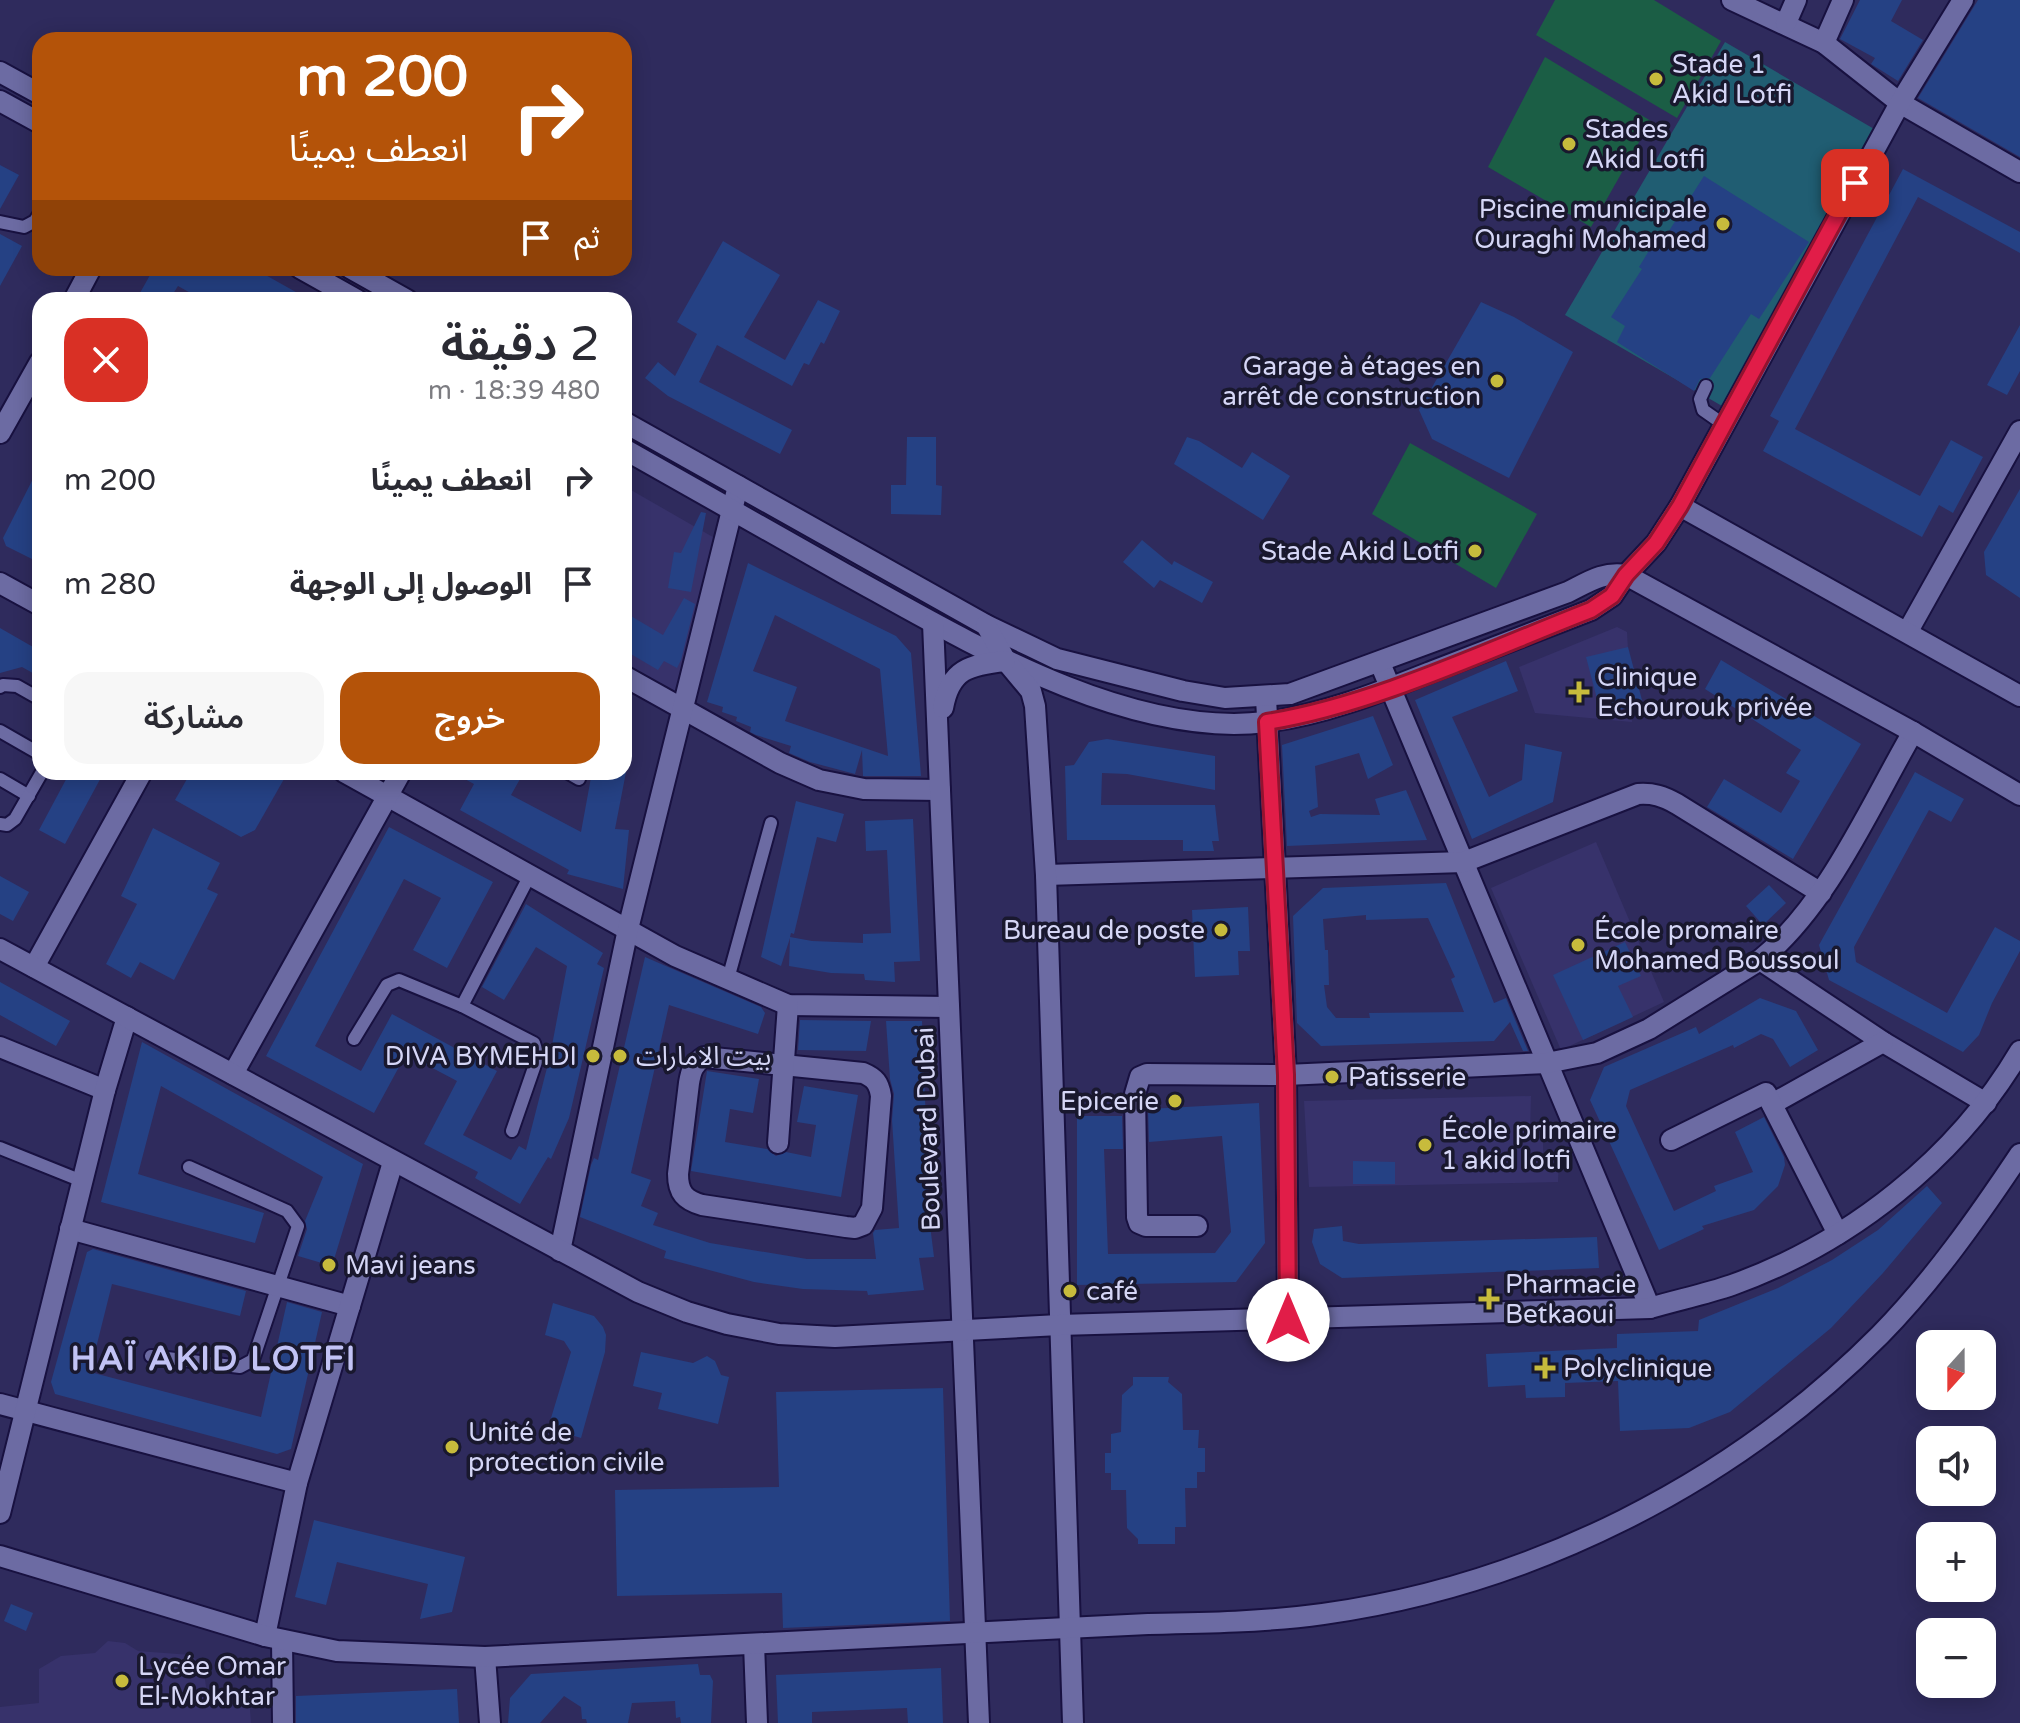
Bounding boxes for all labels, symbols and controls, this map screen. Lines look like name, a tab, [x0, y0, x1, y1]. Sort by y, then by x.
text: 200 m	[297, 44, 468, 111]
place label: Stade 1 Akid Lotfi	[1672, 49, 1792, 110]
icon: right	[496, 64, 600, 168]
marker: Stade 1 Akid Lotfi	[1647, 70, 1665, 88]
place label: Stades Akid Lotfi	[1585, 114, 1705, 175]
text: انعطف يمينًا	[289, 128, 468, 171]
marker: Stades Akid Lotfi	[1560, 135, 1578, 153]
pin	[1821, 149, 1889, 217]
icon: arrive	[1833, 161, 1877, 205]
place label: Piscine municipale Ouraghi Mohamed	[1474, 194, 1707, 255]
marker: Piscine municipale Ouraghi Mohamed	[1714, 215, 1732, 233]
icon: arrive	[514, 216, 558, 260]
text: ثم	[574, 220, 600, 257]
text: 2 دقيقة	[441, 316, 600, 374]
button: close	[64, 318, 148, 402]
place label: Garage à étages en arrêt de construction	[1222, 351, 1481, 412]
marker: Garage à étages en arrêt de construction	[1488, 372, 1506, 390]
text: 480 m · 18:39	[428, 375, 600, 406]
icon: right	[556, 458, 600, 502]
text: 200 m	[64, 462, 156, 499]
text: انعطف يمينًا	[371, 462, 532, 499]
place label: Stade Akid Lotfi	[1261, 536, 1459, 567]
marker: Stade Akid Lotfi	[1466, 542, 1484, 560]
icon: arrive	[556, 562, 600, 606]
text: 280 m	[64, 566, 156, 603]
text: الوصول إلى الوجهة	[290, 566, 532, 603]
place label: Clinique Echourouk privée	[1597, 662, 1813, 723]
button: مشاركة	[64, 672, 324, 764]
button: خروج	[340, 672, 600, 764]
marker: Clinique Echourouk privée	[1568, 681, 1590, 703]
place label: Bureau de poste	[1003, 915, 1205, 946]
place label: École promaire Mohamed Boussoul	[1594, 915, 1839, 976]
marker: Bureau de poste	[1212, 921, 1230, 939]
marker: École promaire Mohamed Boussoul	[1569, 936, 1587, 954]
street label: Boulevard Dubai	[909, 1026, 947, 1232]
place label: DIVA BYMEHDI	[385, 1041, 577, 1072]
place label: بيت الامارات	[636, 1041, 771, 1072]
marker: DIVA BYMEHDI	[584, 1047, 602, 1065]
marker: بيت الامارات	[611, 1047, 629, 1065]
place label: Patisserie	[1348, 1062, 1466, 1093]
marker: Patisserie	[1323, 1068, 1341, 1086]
place label: Epicerie	[1060, 1086, 1159, 1117]
marker: Epicerie	[1166, 1092, 1184, 1110]
place label: École primaire 1 akid lotfi	[1441, 1115, 1617, 1176]
marker: École primaire 1 akid lotfi	[1416, 1136, 1434, 1154]
place label: Mavi jeans	[345, 1250, 476, 1281]
marker: Mavi jeans	[320, 1256, 338, 1274]
place label: Pharmacie Betkaoui	[1505, 1269, 1636, 1330]
place label: café	[1086, 1276, 1138, 1307]
position arrow	[1246, 1278, 1330, 1362]
marker: café	[1061, 1282, 1079, 1300]
marker: Pharmacie Betkaoui	[1480, 1290, 1498, 1308]
north arrow	[1916, 1330, 1996, 1410]
map controls	[1916, 1330, 1996, 1698]
district label: HAÏ AKID LOTFI	[70, 1339, 358, 1380]
place label: Polyclinique	[1563, 1353, 1712, 1384]
marker: Polyclinique	[1534, 1357, 1556, 1379]
place label: Unité de protection civile	[468, 1417, 665, 1478]
button: sound	[1916, 1426, 1996, 1506]
marker: Unité de protection civile	[443, 1438, 461, 1456]
button: +	[1916, 1522, 1996, 1602]
button: −	[1916, 1618, 1996, 1698]
place label: Lycée Omar El-Mokhtar	[138, 1651, 286, 1712]
marker: Lycée Omar El-Mokhtar	[113, 1672, 131, 1690]

